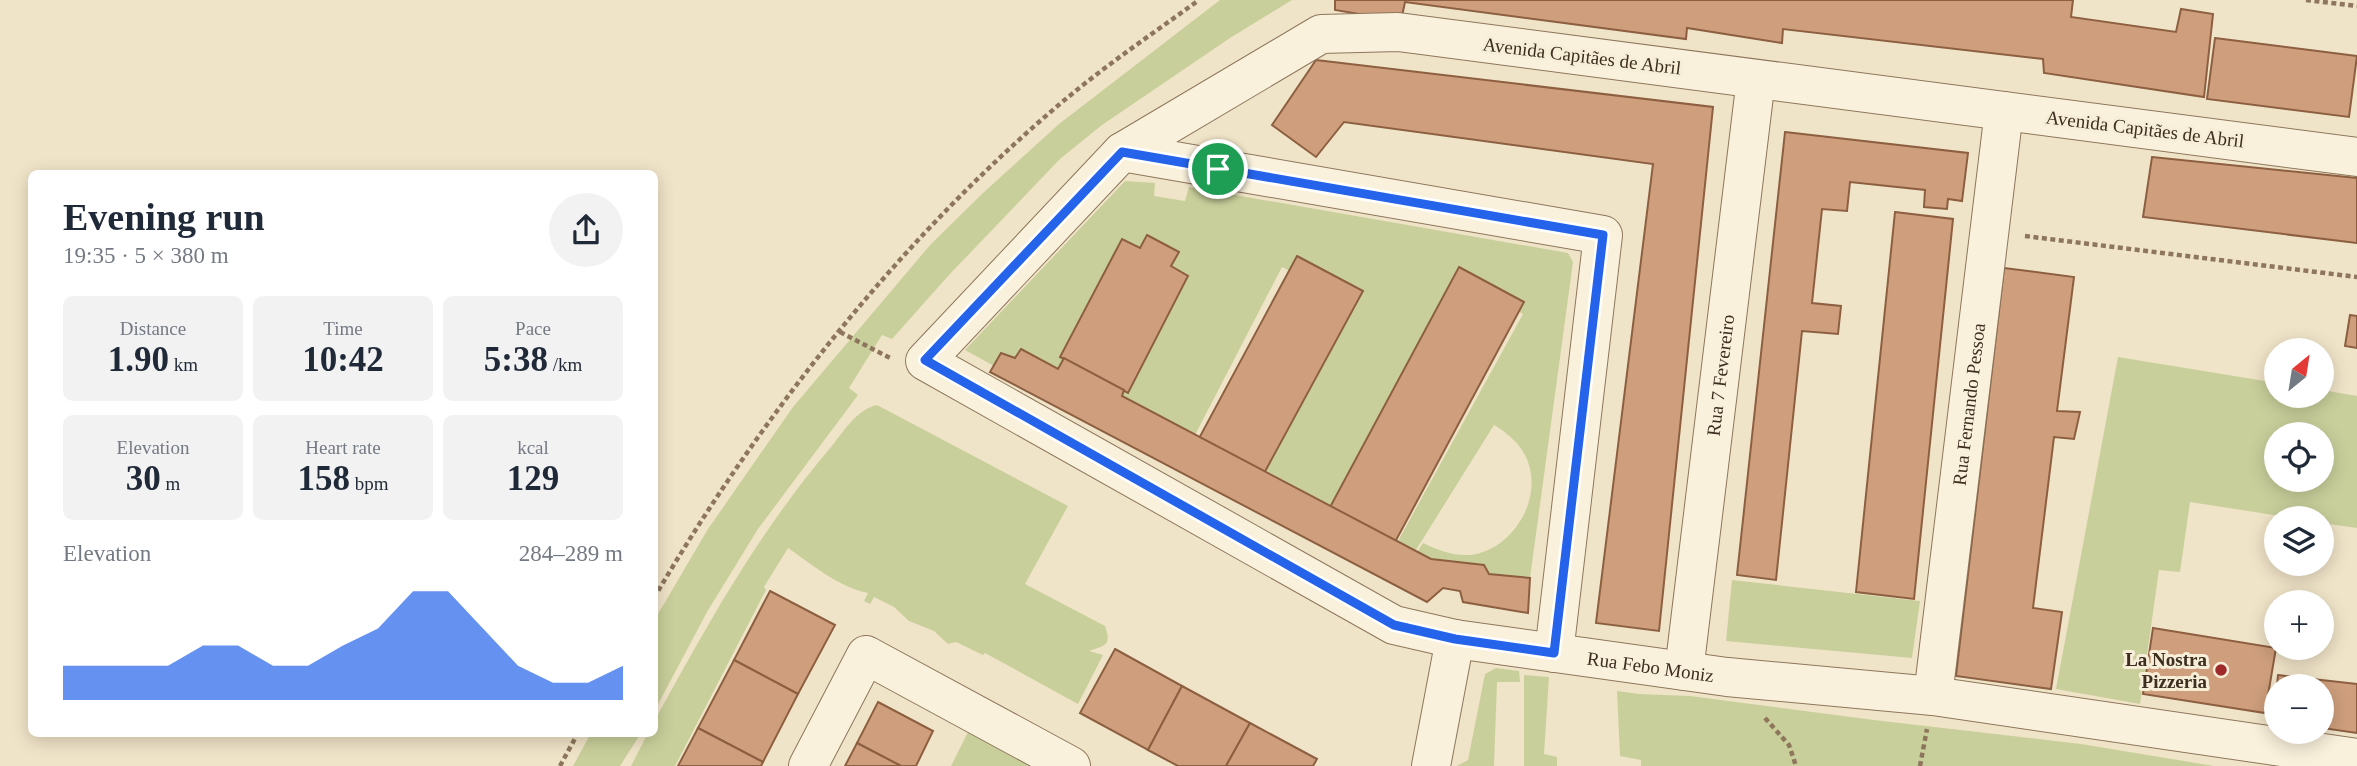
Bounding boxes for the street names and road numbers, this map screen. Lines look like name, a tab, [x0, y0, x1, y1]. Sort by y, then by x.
street label: Avenida Capitães de Abril	[1482, 33, 1682, 79]
street label: Avenida Capitães de Abril	[2045, 106, 2245, 152]
street label: Rua 7 Fevereiro	[1702, 313, 1738, 437]
street label: Rua Fernando Pessoa	[1948, 321, 1989, 487]
street label: Rua Febo Moniz	[1586, 647, 1715, 686]

